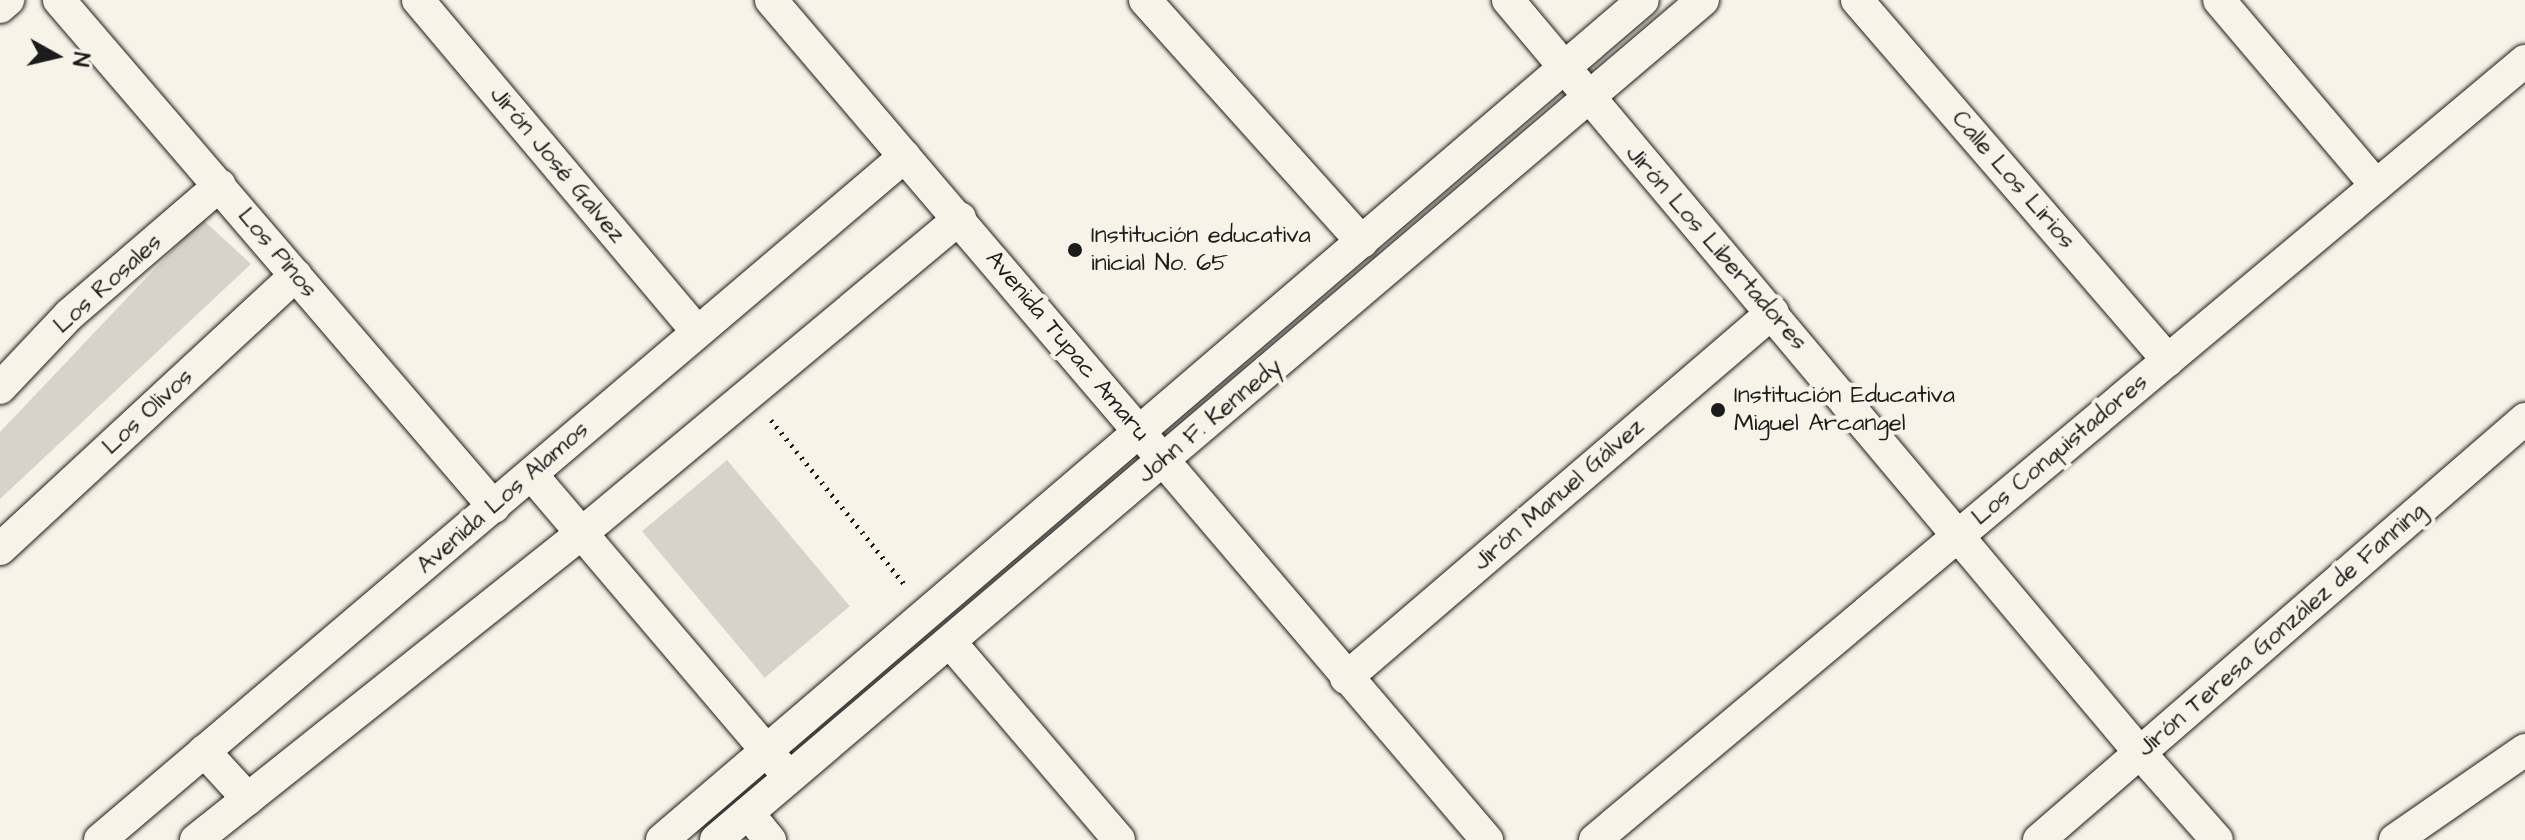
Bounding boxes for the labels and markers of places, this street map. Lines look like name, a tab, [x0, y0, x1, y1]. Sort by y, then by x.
place label: Institución educativa inicial No. 65	[1091, 222, 1311, 278]
marker: Institución educativa inicial No. 65	[1066, 241, 1084, 259]
place label: Institución Educativa Miguel Arcangel	[1734, 382, 1955, 438]
marker: Institución Educativa Miguel Arcangel	[1709, 401, 1727, 419]

